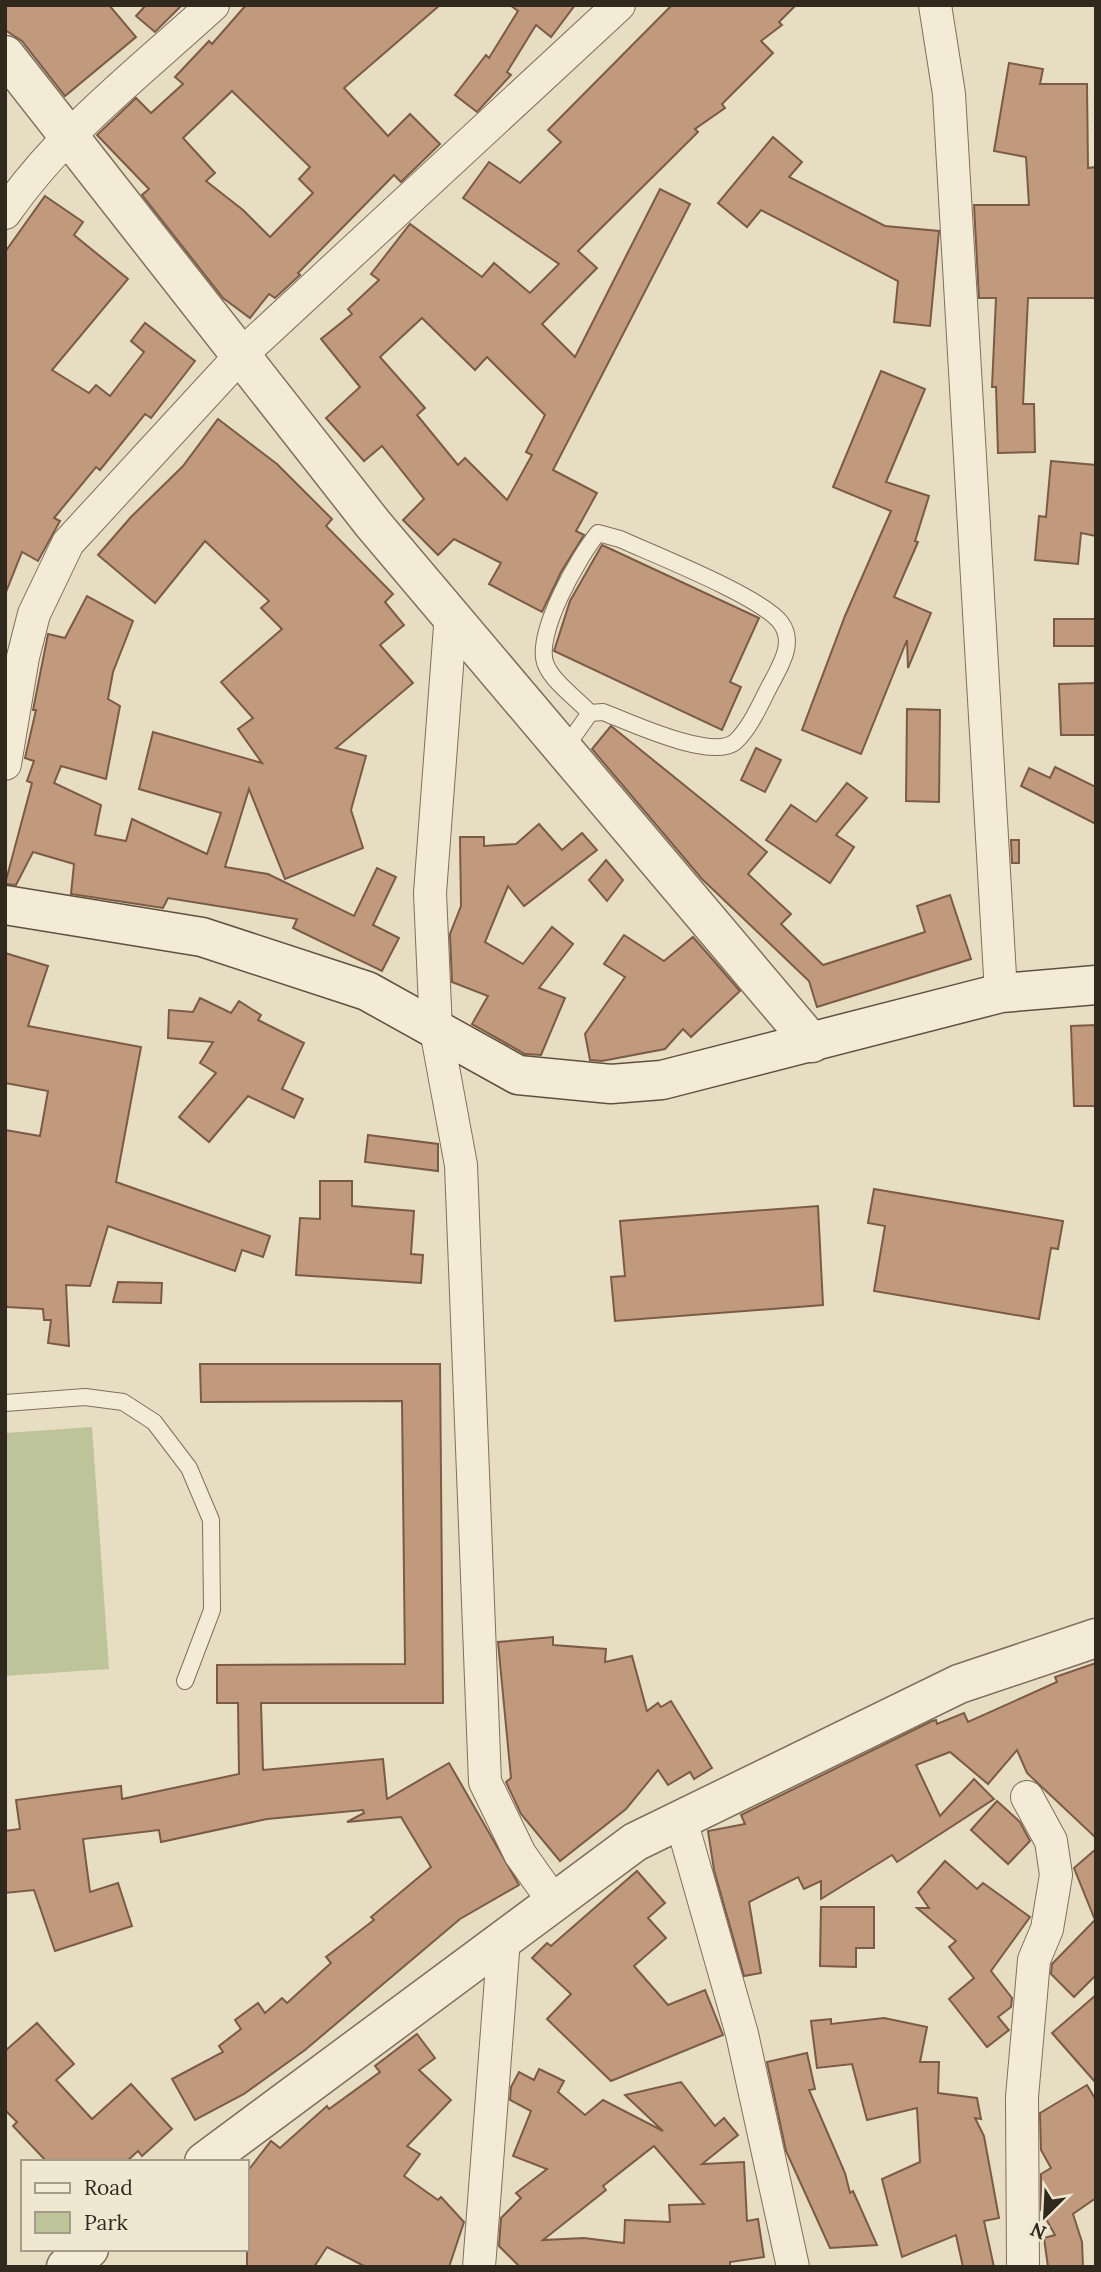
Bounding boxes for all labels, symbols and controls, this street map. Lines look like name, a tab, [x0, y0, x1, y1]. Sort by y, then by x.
legend	[21, 2160, 248, 2251]
text: Road	[84, 2174, 133, 2201]
north arrow	[1010, 2181, 1080, 2251]
text: Park	[84, 2209, 128, 2236]
text: N	[1026, 2217, 1050, 2245]

